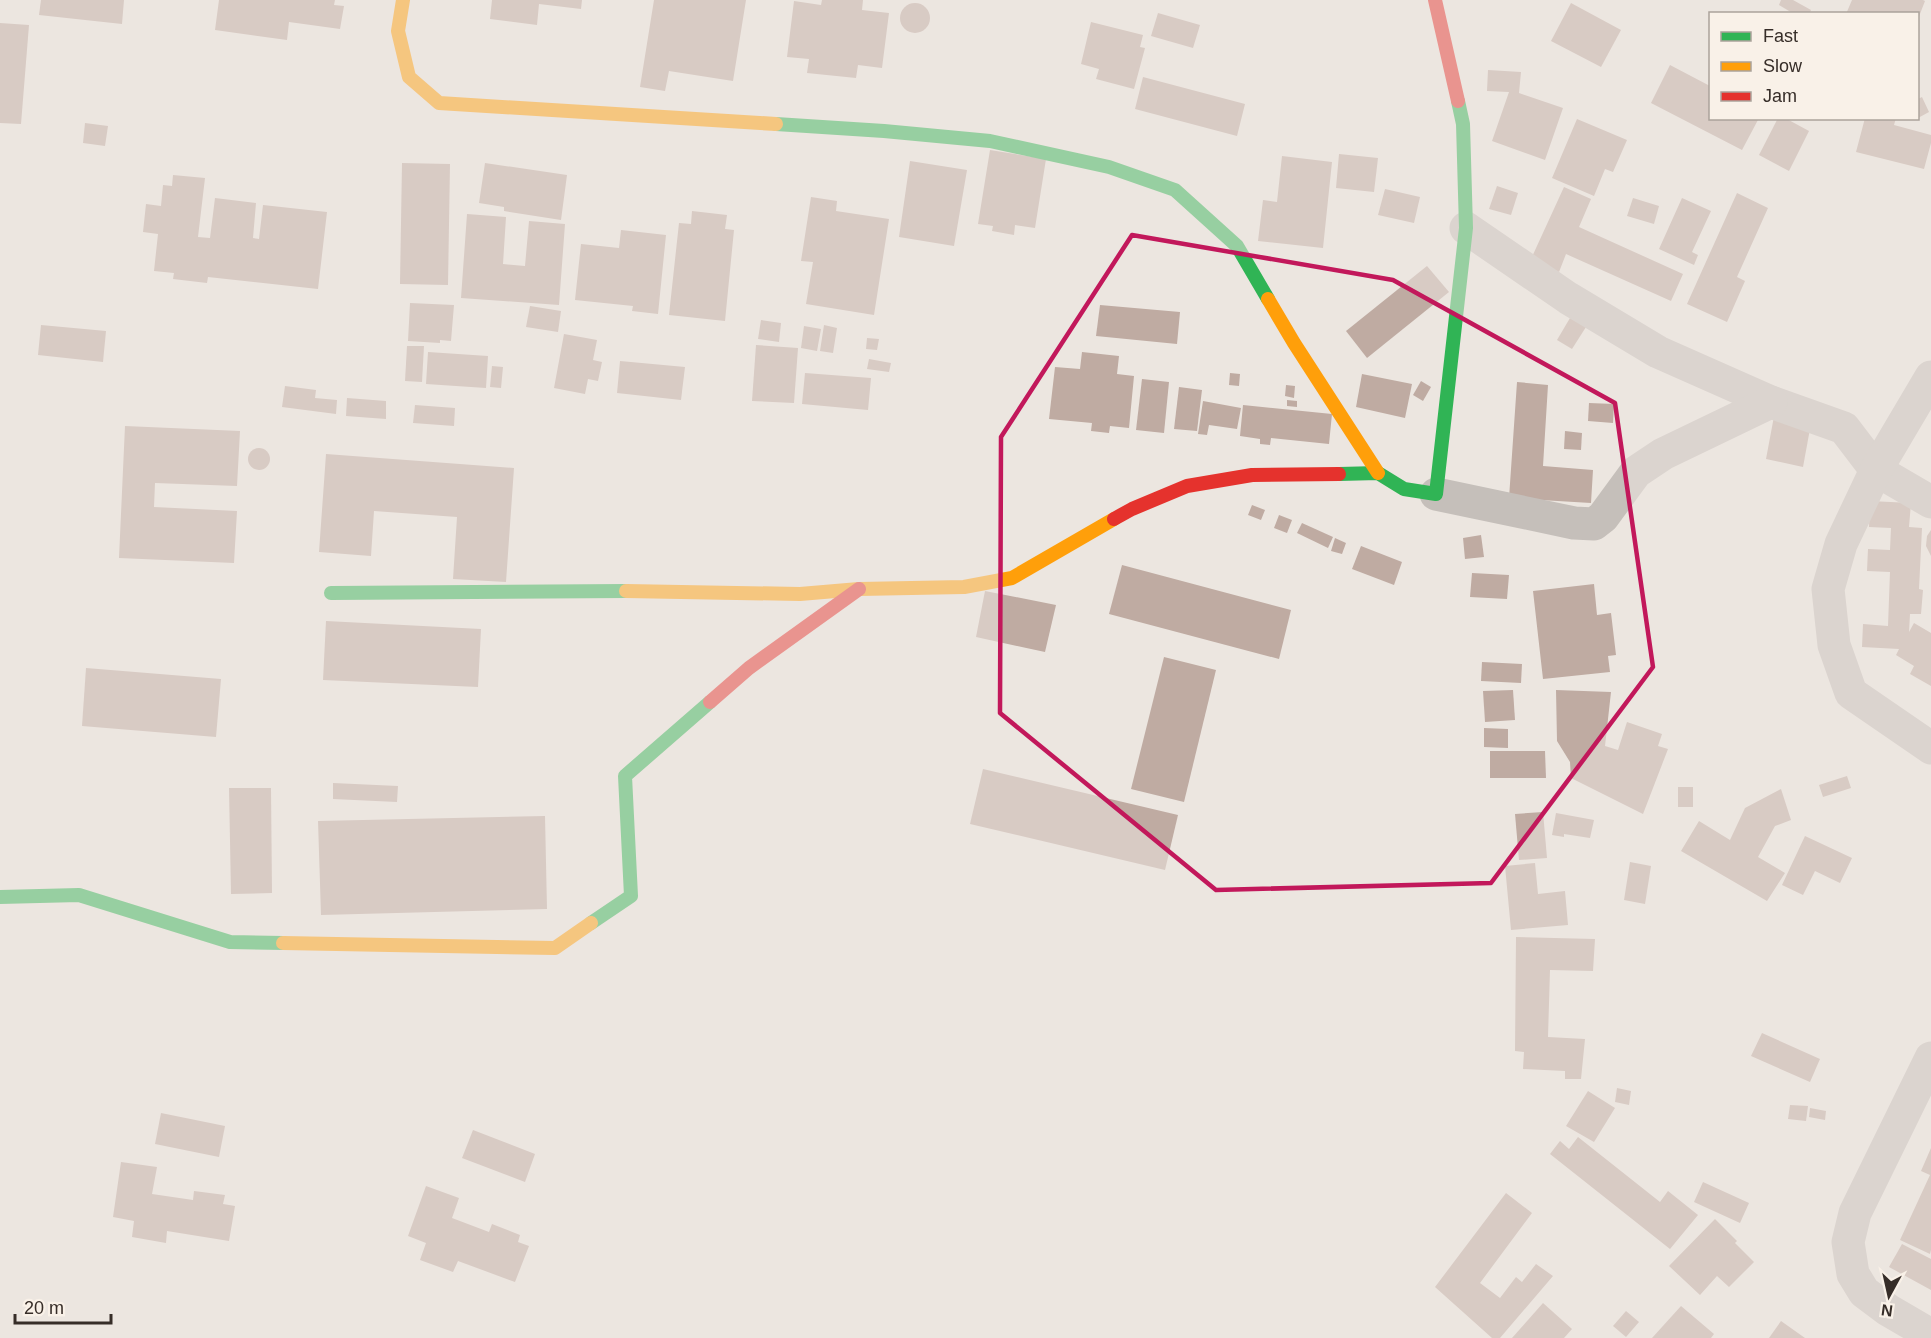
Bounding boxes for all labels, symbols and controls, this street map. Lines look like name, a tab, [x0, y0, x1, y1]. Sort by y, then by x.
legend	[1709, 12, 1919, 120]
text: Fast	[1763, 26, 1798, 46]
text: Slow	[1763, 56, 1803, 76]
text: Jam	[1763, 86, 1797, 106]
north arrow	[1859, 1266, 1919, 1326]
scale bar	[15, 1287, 111, 1325]
text: 20 m	[24, 1298, 64, 1318]
text: N	[1880, 1301, 1894, 1320]

